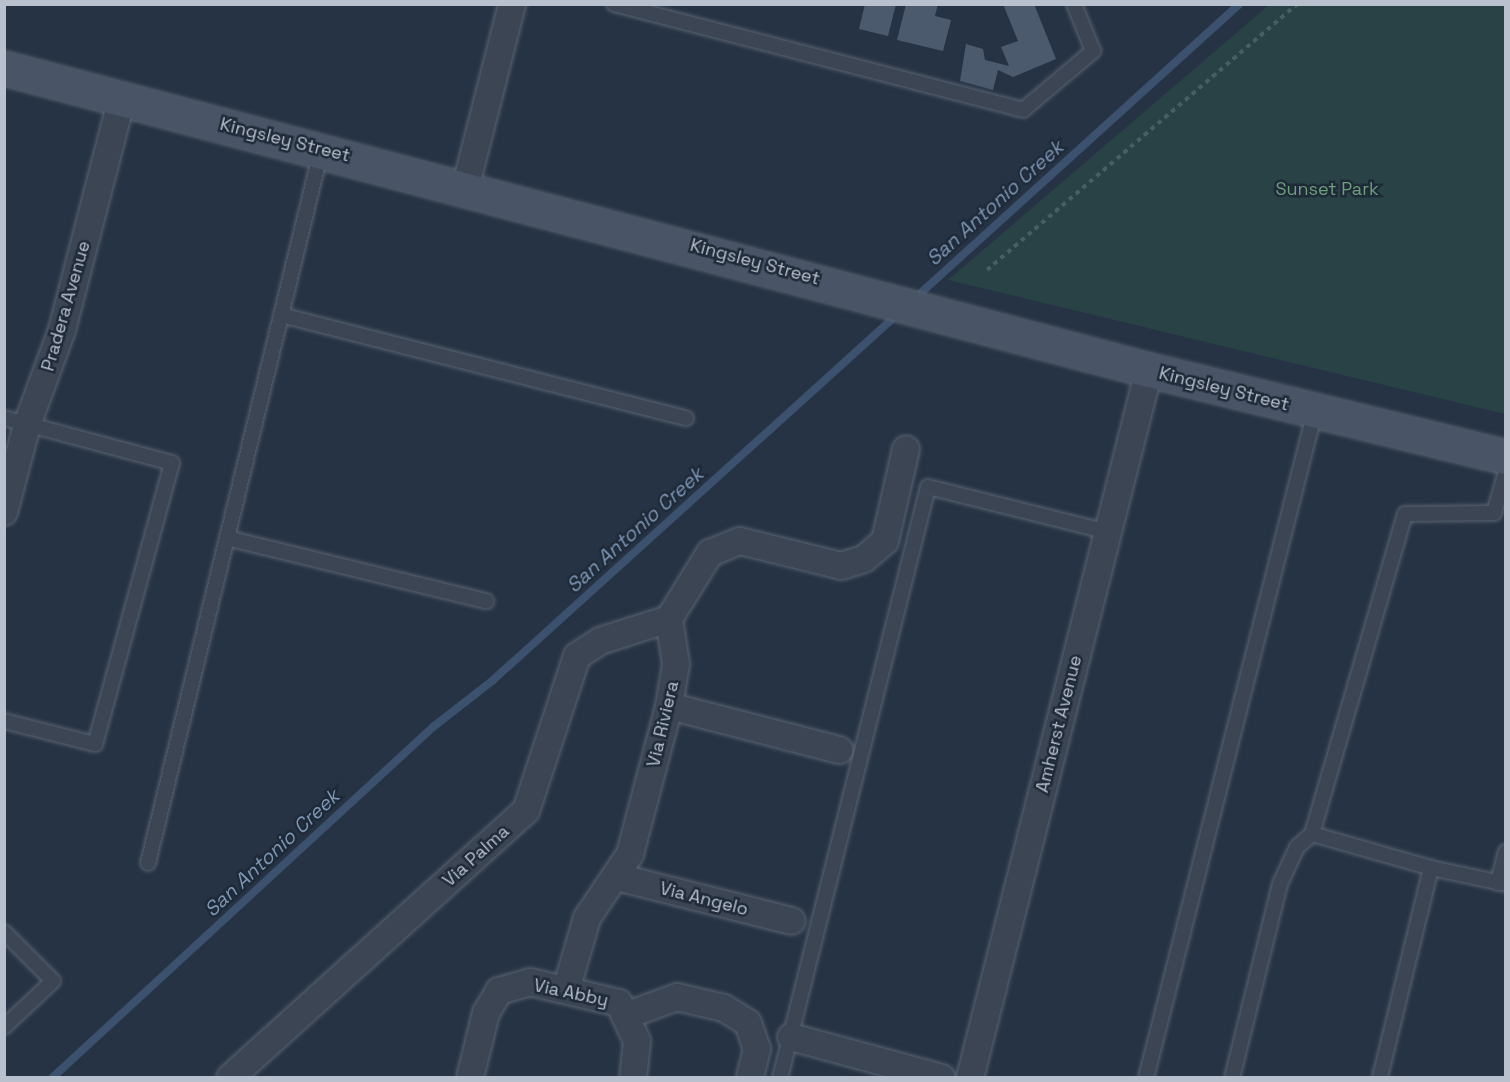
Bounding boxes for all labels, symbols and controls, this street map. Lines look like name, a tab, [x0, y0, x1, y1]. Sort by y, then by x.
street label: Kingsley Street	[218, 113, 352, 167]
water label: San Antonio Creek	[922, 135, 1068, 271]
park label: Sunset Park	[1275, 178, 1379, 200]
street label: Kingsley Street	[688, 234, 822, 290]
street label: Pradera Avenue	[37, 238, 95, 374]
street label: Kingsley Street	[1157, 362, 1291, 416]
water label: San Antonio Creek	[562, 462, 708, 598]
street label: Amherst Avenue	[1031, 653, 1087, 795]
street label: Via Riviera	[643, 679, 683, 769]
water label: San Antonio Creek	[199, 784, 345, 922]
street label: Via Palma	[438, 821, 514, 891]
street label: Via Angelo	[657, 878, 751, 920]
street label: Via Abby	[532, 975, 610, 1011]

